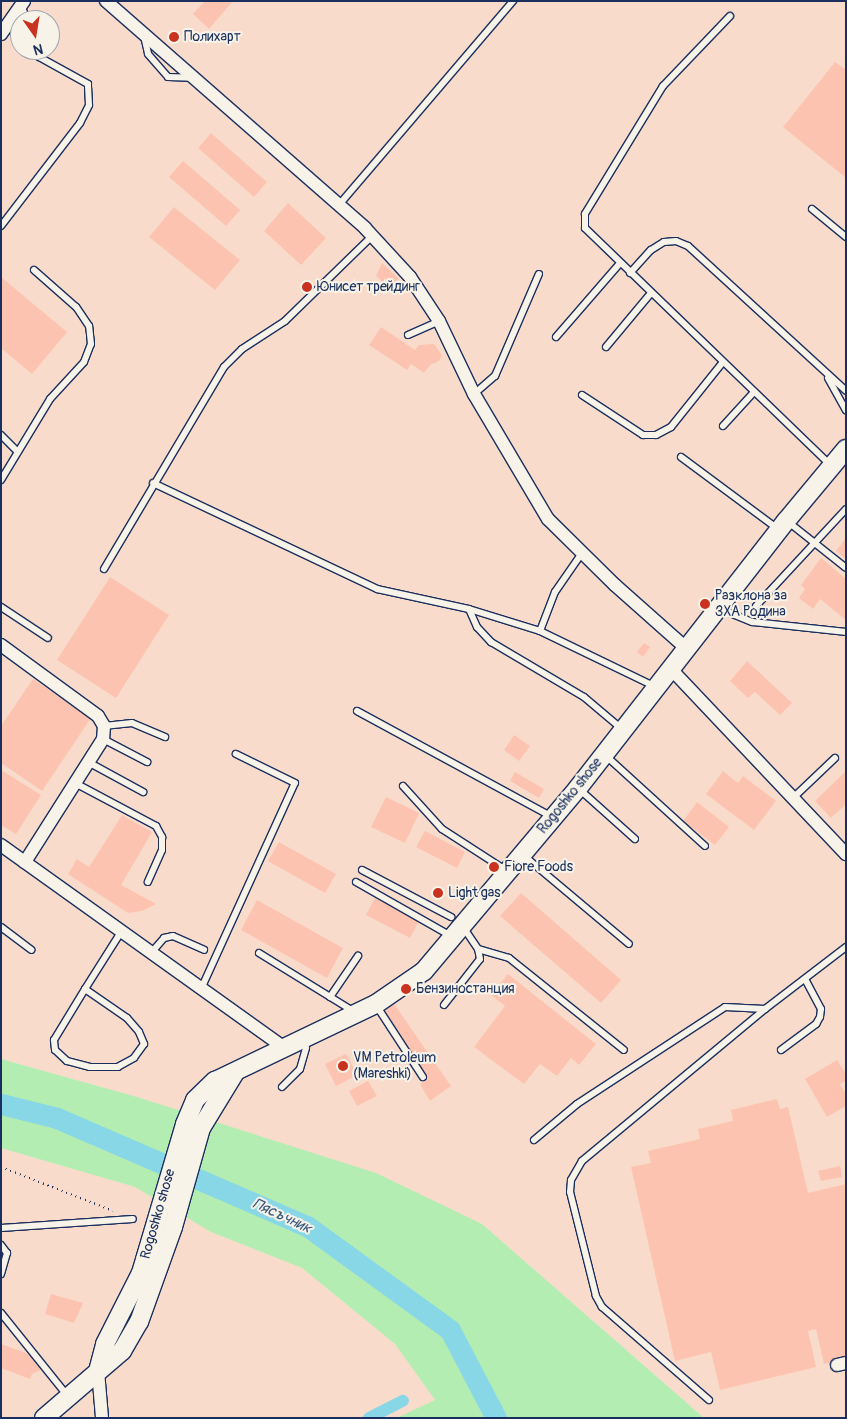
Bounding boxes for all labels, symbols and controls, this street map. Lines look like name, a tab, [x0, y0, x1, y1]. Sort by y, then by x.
north arrow	[10, 10, 60, 60]
place label: Полихарт	[184, 29, 241, 45]
marker: Полихарт	[168, 31, 180, 43]
text: N	[32, 40, 45, 58]
place label: Юнисет трейдинг	[317, 279, 420, 295]
marker: Юнисет трейдинг	[301, 281, 313, 293]
place label: Разклона за ЗХА Родина	[715, 588, 787, 620]
marker: Разклона за ЗХА Родина	[699, 598, 711, 610]
street label: Rogoshko shose	[534, 755, 606, 837]
place label: Fiore Foods	[504, 859, 573, 875]
marker: Fiore Foods	[488, 861, 500, 873]
place label: Light gas	[448, 885, 501, 901]
marker: Light gas	[432, 887, 444, 899]
place label: Бензиностанция	[416, 981, 515, 997]
marker: Бензиностанция	[400, 983, 412, 995]
place label: VM Petroleum (Mareshki)	[353, 1050, 436, 1082]
marker: VM Petroleum (Mareshki)	[337, 1060, 349, 1072]
street label: Rogoshko shose	[137, 1167, 179, 1261]
water label: Пясъчник	[250, 1195, 314, 1237]

